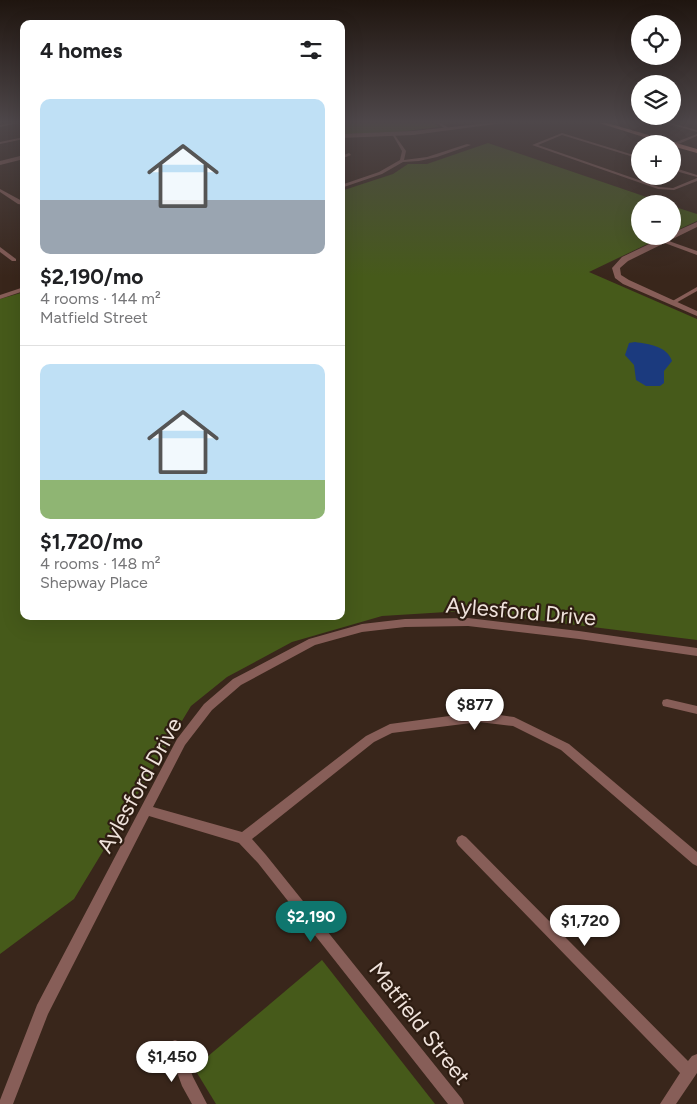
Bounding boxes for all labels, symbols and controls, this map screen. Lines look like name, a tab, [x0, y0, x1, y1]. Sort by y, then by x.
map controls	[631, 15, 681, 245]
button: locate	[631, 15, 681, 65]
icon: filters	[297, 36, 325, 64]
text: 4 homes	[40, 38, 122, 63]
button: layers	[631, 75, 681, 125]
icon: home	[138, 131, 228, 221]
button: +	[631, 135, 681, 185]
button: −	[631, 195, 681, 245]
text: $2,190/mo	[40, 264, 143, 289]
text: 4 rooms · 144 m²	[40, 289, 161, 308]
text: Matfield Street	[40, 308, 148, 327]
icon: home	[138, 397, 228, 487]
text: $1,720/mo	[40, 529, 143, 554]
text: 4 rooms · 148 m²	[40, 554, 161, 573]
text: Shepway Place	[40, 573, 148, 592]
street label: Aylesford Drive	[445, 591, 597, 632]
pin: $877	[445, 688, 505, 731]
text: $877	[457, 695, 493, 714]
street label: Aylesford Drive	[91, 713, 188, 858]
pin: $2,190	[270, 900, 352, 943]
pin: $1,720	[544, 904, 626, 947]
text: $2,190	[287, 907, 335, 926]
text: $1,720	[561, 911, 609, 930]
street label: Matfield Street	[363, 957, 476, 1090]
pin: $1,450	[131, 1040, 213, 1083]
text: $1,450	[147, 1047, 197, 1066]

